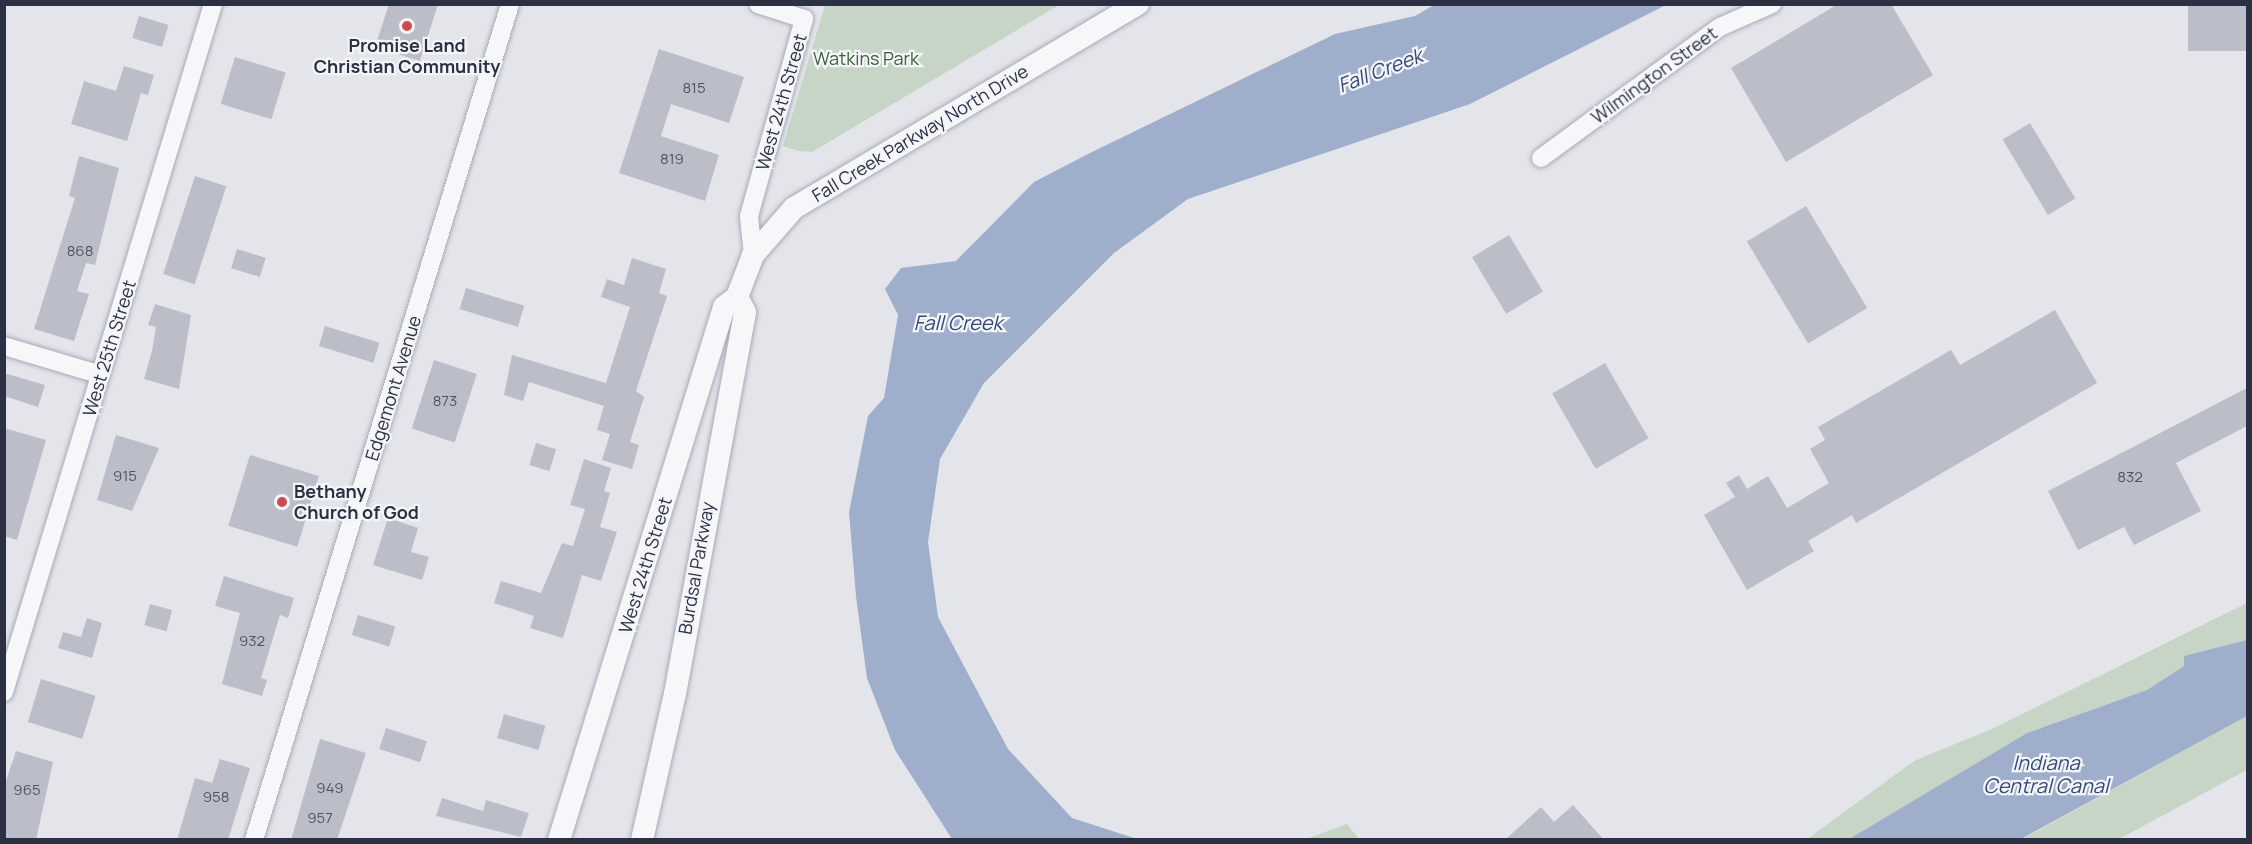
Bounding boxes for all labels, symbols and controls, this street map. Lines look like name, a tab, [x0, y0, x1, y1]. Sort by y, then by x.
marker: Promise Land Christian Community	[400, 19, 414, 33]
street label: Wilmington Street	[1587, 22, 1721, 128]
street label: West 24th Street	[751, 31, 811, 173]
place label: Promise Land Christian Community	[314, 35, 500, 78]
water label: Fall Creek	[1334, 43, 1426, 97]
park label: Watkins Park	[813, 47, 919, 69]
street label: Fall Creek Parkway North Drive	[808, 60, 1032, 206]
house number: 815	[682, 79, 706, 97]
house number: 819	[660, 150, 684, 168]
house number: 868	[67, 242, 93, 260]
street label: West 25th Street	[78, 277, 140, 419]
water label: Fall Creek	[914, 310, 1002, 334]
street label: Edgemont Avenue	[361, 313, 425, 463]
house number: 873	[433, 392, 457, 410]
house number: 915	[113, 467, 137, 485]
house number: 832	[2117, 468, 2143, 486]
place label: Bethany Church of God	[294, 481, 419, 524]
street label: West 24th Street	[614, 494, 676, 636]
marker: Bethany Church of God	[275, 495, 289, 509]
street label: Burdsal Parkway	[674, 500, 718, 636]
house number: 932	[239, 632, 265, 650]
water label: Indiana Central Canal	[1983, 751, 2109, 798]
house number: 949	[316, 779, 344, 797]
house number: 965	[13, 781, 41, 799]
house number: 958	[203, 788, 229, 806]
house number: 957	[307, 809, 333, 827]

